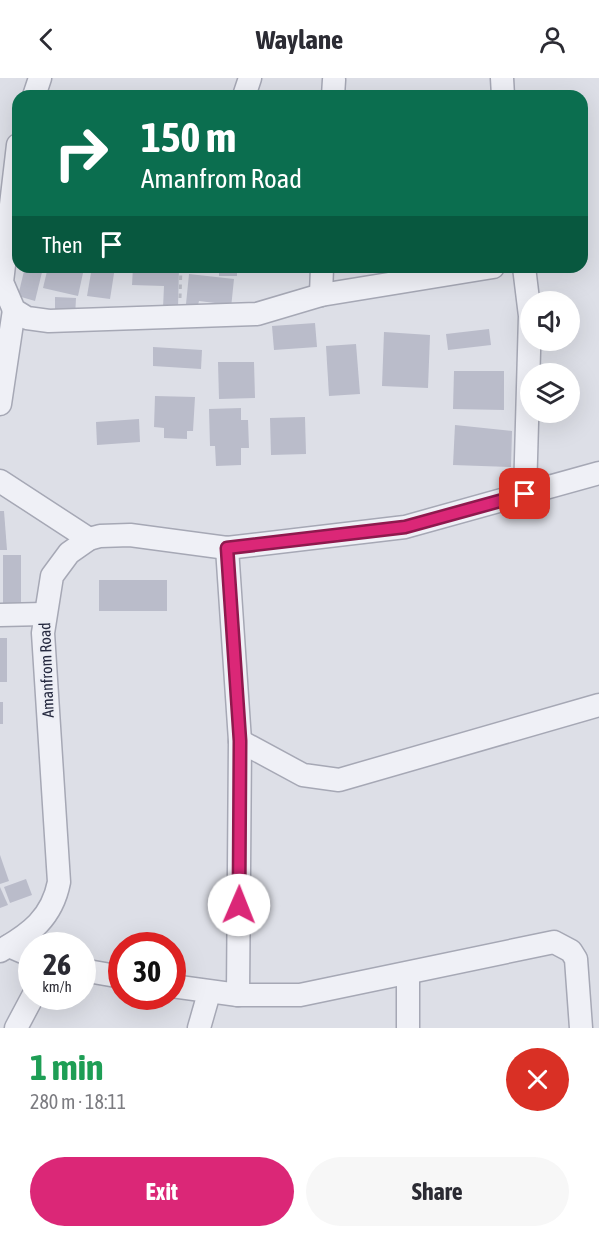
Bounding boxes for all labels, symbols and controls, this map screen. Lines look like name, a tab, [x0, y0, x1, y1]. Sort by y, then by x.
icon: back	[30, 23, 63, 56]
icon: person	[536, 23, 569, 56]
text: Waylane	[256, 24, 343, 55]
text: 150 m	[141, 113, 236, 161]
icon: right	[42, 114, 120, 192]
text: Amanfrom Road	[141, 163, 302, 194]
icon: arrive	[95, 228, 128, 261]
text: Then	[42, 232, 83, 258]
map controls	[520, 291, 580, 423]
button: sound	[520, 291, 580, 351]
button: layers	[520, 363, 580, 423]
pin	[499, 468, 550, 519]
icon: arrive	[508, 477, 541, 510]
street label: Amanfrom Road	[35, 622, 57, 718]
position arrow	[207, 873, 271, 937]
speed limit sign: 30	[108, 932, 186, 1010]
text: 26	[43, 947, 71, 981]
text: km/h	[42, 978, 72, 995]
text: 1 min	[30, 1046, 104, 1088]
button: close	[506, 1048, 569, 1111]
text: 280 m · 18:11	[30, 1090, 126, 1113]
button: Exit	[30, 1157, 294, 1226]
button: Share	[306, 1157, 569, 1226]

